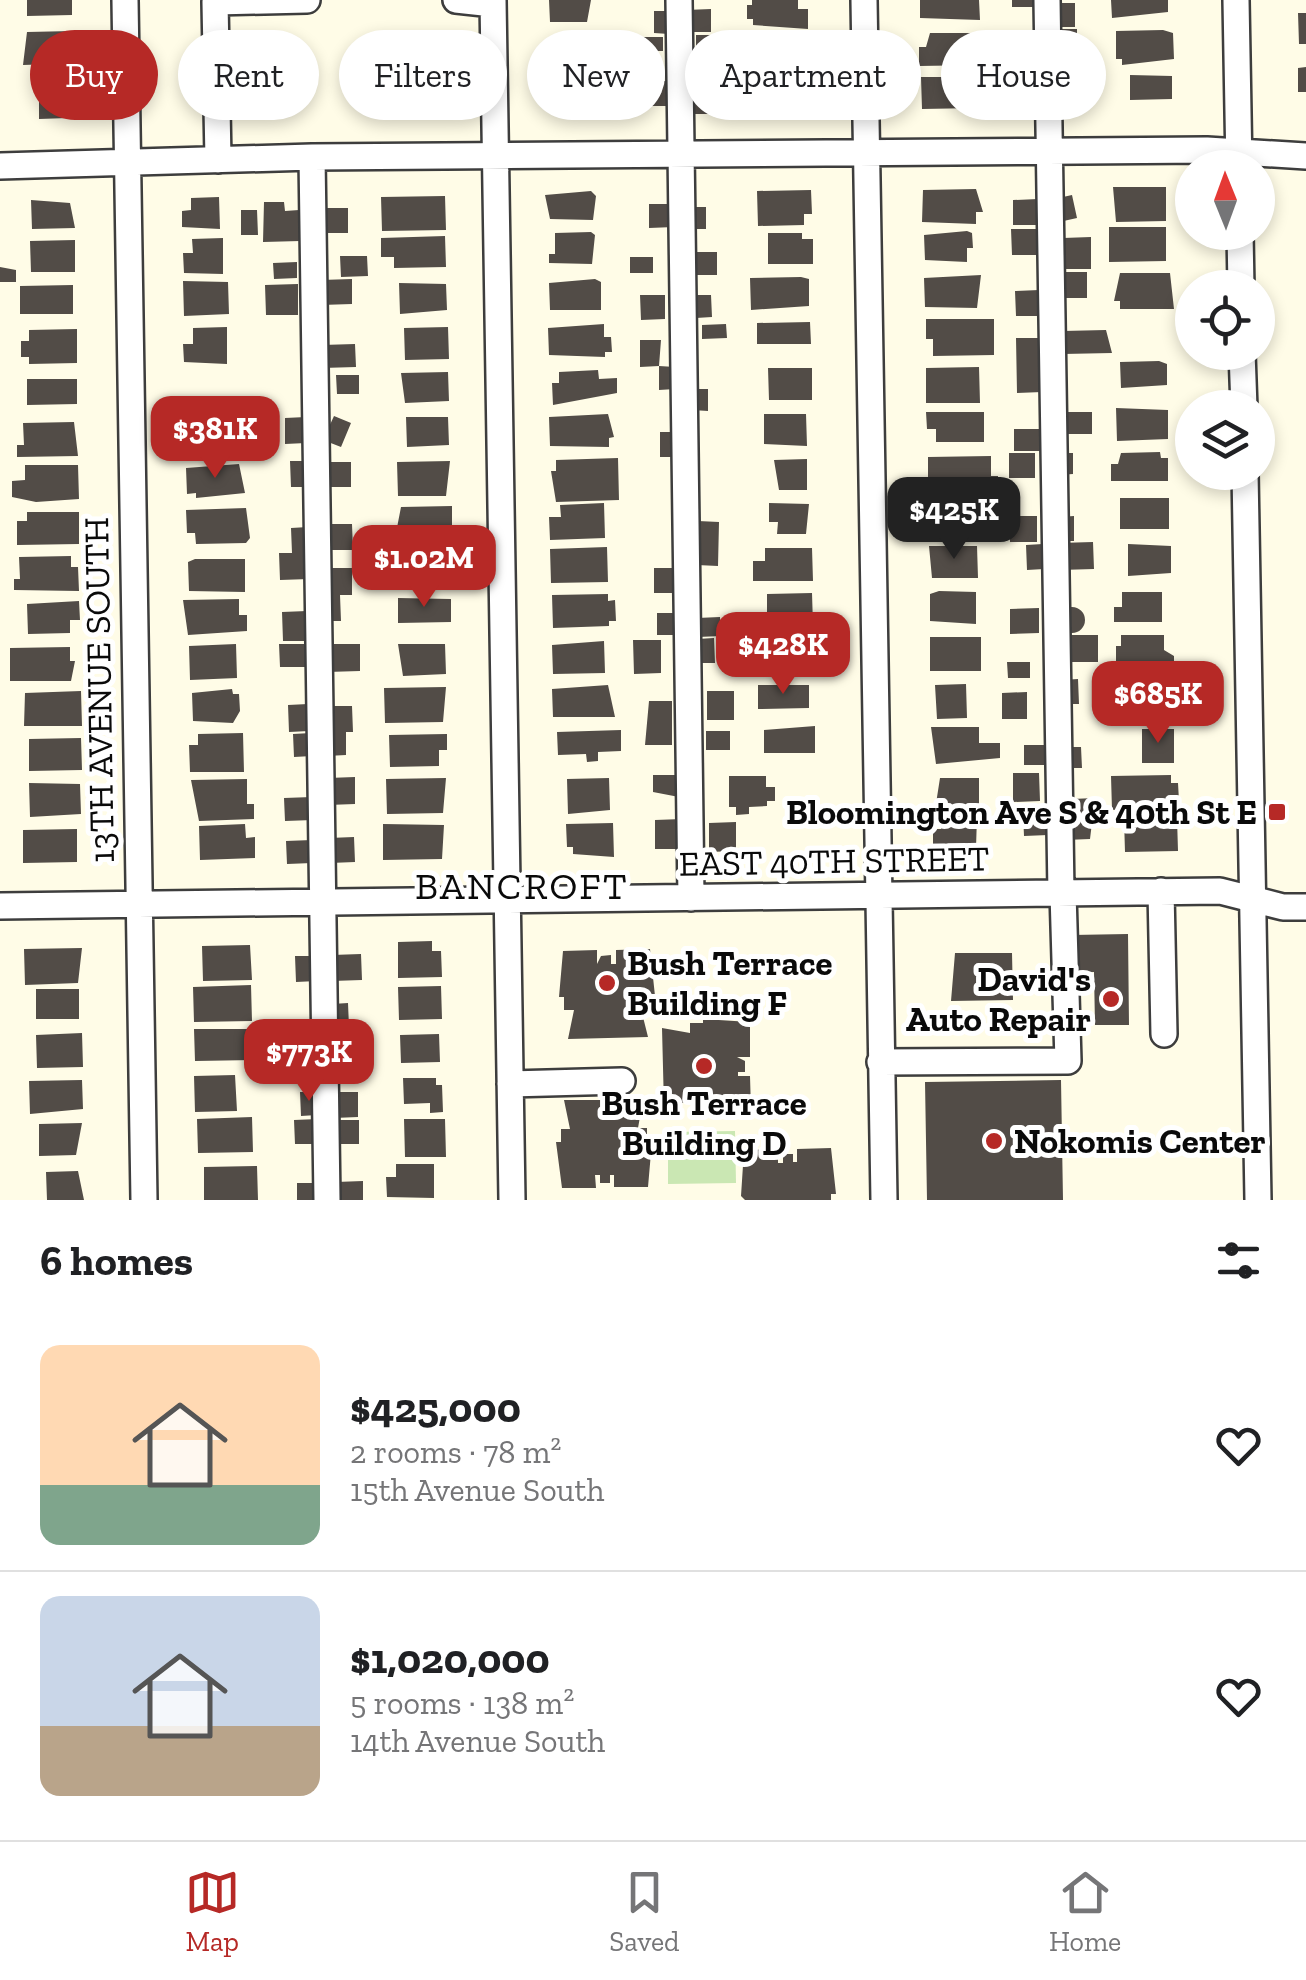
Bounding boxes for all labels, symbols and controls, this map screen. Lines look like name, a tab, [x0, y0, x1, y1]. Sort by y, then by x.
chip: Buy	[30, 30, 158, 120]
chip: Rent	[178, 30, 319, 120]
chip: Filters	[339, 30, 507, 120]
chip: New	[527, 30, 665, 120]
chip: Apartment	[685, 30, 921, 120]
chip: House	[941, 30, 1106, 120]
north arrow	[1175, 150, 1275, 250]
map controls	[1175, 150, 1275, 490]
button: locate	[1175, 270, 1275, 370]
button: layers	[1175, 390, 1275, 490]
pin: $381K	[145, 396, 285, 481]
text: $381K	[173, 409, 257, 447]
pin: $425K	[884, 477, 1024, 562]
text: $425K	[909, 490, 999, 528]
street label: 13TH AVENUE SOUTH	[75, 517, 123, 863]
pin: $1.02M	[343, 525, 505, 610]
text: $1.02M	[374, 538, 474, 576]
pin: $428K	[713, 612, 853, 697]
text: $428K	[738, 625, 828, 663]
pin: $685K	[1088, 661, 1228, 746]
text: $685K	[1114, 674, 1202, 712]
place label: Bloomington Ave S & 40th St E	[786, 791, 1257, 833]
marker: Bloomington Ave S & 40th St E	[1266, 801, 1288, 823]
street label: EAST 40TH STREET	[678, 837, 990, 885]
district label: BANCROFT	[415, 863, 629, 909]
place label: Bush Terrace Building F	[627, 942, 832, 1024]
place label: David's Auto Repair	[906, 958, 1091, 1040]
marker: Bush Terrace Building F	[596, 972, 618, 994]
marker: David's Auto Repair	[1100, 988, 1122, 1010]
pin: $773K	[239, 1019, 379, 1104]
text: $773K	[266, 1032, 352, 1070]
marker: Bush Terrace Building D	[693, 1055, 715, 1077]
place label: Bush Terrace Building D	[601, 1082, 807, 1164]
place label: Nokomis Center	[1014, 1120, 1266, 1162]
marker: Nokomis Center	[983, 1130, 1005, 1152]
icon: filters	[1211, 1233, 1266, 1288]
text: 6 homes	[40, 1235, 193, 1286]
text: $425,000	[350, 1382, 521, 1433]
icon: home	[120, 1385, 240, 1505]
icon: heart	[1211, 1418, 1266, 1473]
text: 2 rooms · 78 m²	[350, 1433, 561, 1471]
text: 15th Avenue South	[350, 1471, 604, 1509]
text: $1,020,000	[350, 1633, 550, 1684]
icon: home	[120, 1636, 240, 1756]
icon: heart	[1211, 1669, 1266, 1724]
text: 5 rooms · 138 m²	[350, 1684, 574, 1722]
text: 14th Avenue South	[350, 1722, 605, 1760]
tab: Map	[185, 1865, 240, 1958]
tab: Saved	[609, 1865, 679, 1958]
tab: Home	[1049, 1865, 1121, 1958]

